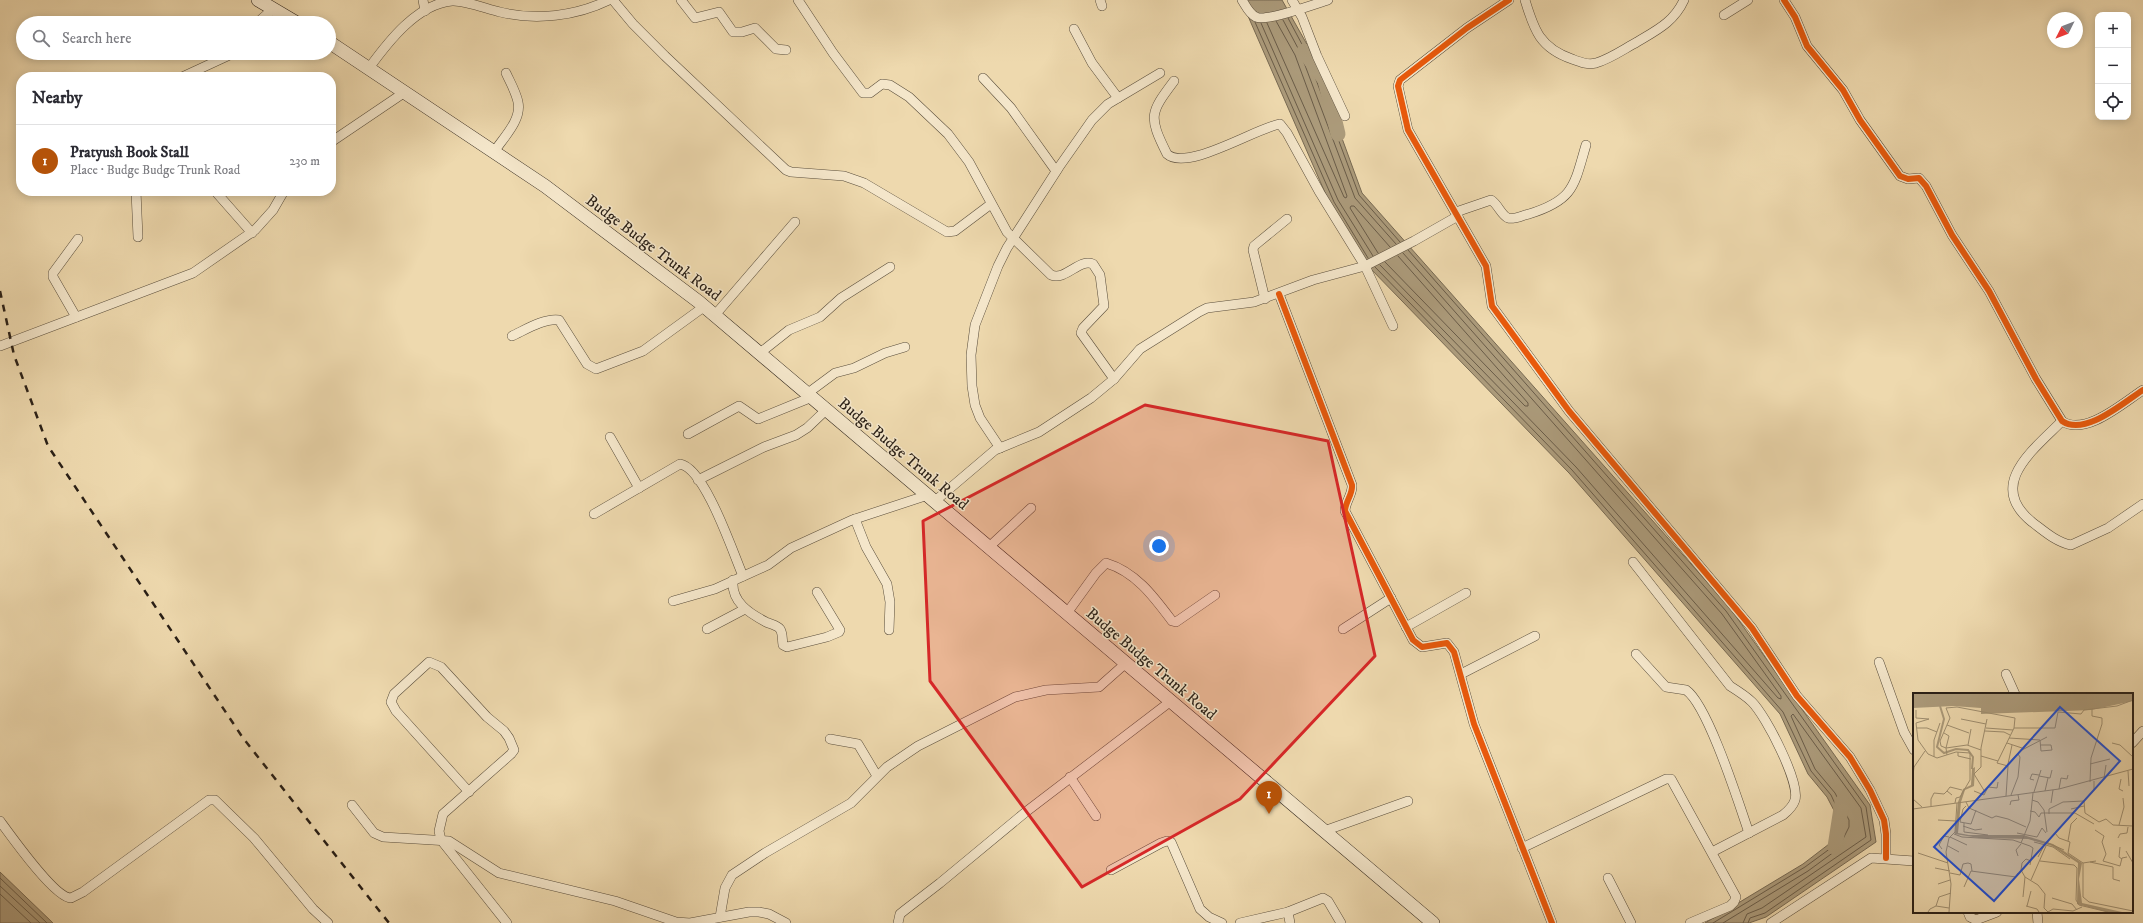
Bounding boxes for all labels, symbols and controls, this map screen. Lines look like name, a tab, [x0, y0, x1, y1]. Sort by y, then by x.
north arrow	[2047, 12, 2083, 48]
map controls	[2095, 12, 2131, 120]
button: +	[2095, 12, 2131, 48]
search box	[16, 16, 336, 60]
icon: search	[30, 27, 52, 49]
text: Search here	[62, 29, 131, 48]
button: −	[2095, 48, 2131, 84]
button: locate	[2095, 84, 2131, 120]
text: Nearby	[32, 87, 82, 109]
text: Pratyush Book Stall	[70, 143, 189, 162]
text: 1	[43, 153, 47, 169]
text: 230 m	[289, 153, 320, 169]
text: Place · Budge Budge Trunk Road	[70, 162, 240, 178]
street label: Budge Budge Trunk Road	[582, 190, 725, 305]
street label: Budge Budge Trunk Road	[834, 393, 973, 514]
your location	[1149, 536, 1169, 556]
street label: Budge Budge Trunk Road	[1082, 603, 1221, 724]
inset map	[1913, 693, 2133, 913]
pin: 1	[1256, 781, 1282, 814]

